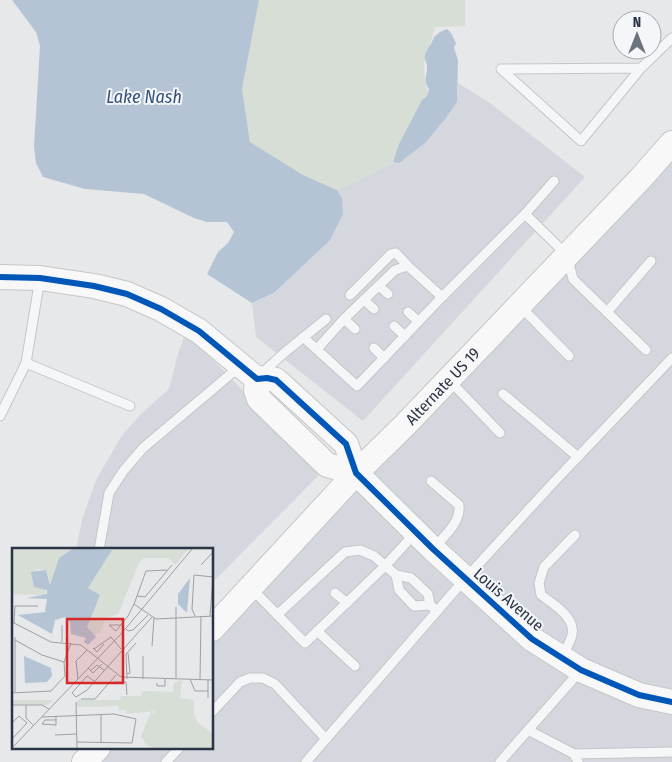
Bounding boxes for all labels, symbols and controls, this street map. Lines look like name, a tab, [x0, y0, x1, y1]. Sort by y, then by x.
north arrow	[612, 10, 662, 60]
text: N	[633, 14, 641, 31]
water label: Lake Nash	[106, 86, 182, 108]
street label: Alternate US 19	[402, 344, 484, 429]
inset map	[12, 548, 214, 750]
street label: Louis Avenue	[470, 564, 548, 635]

